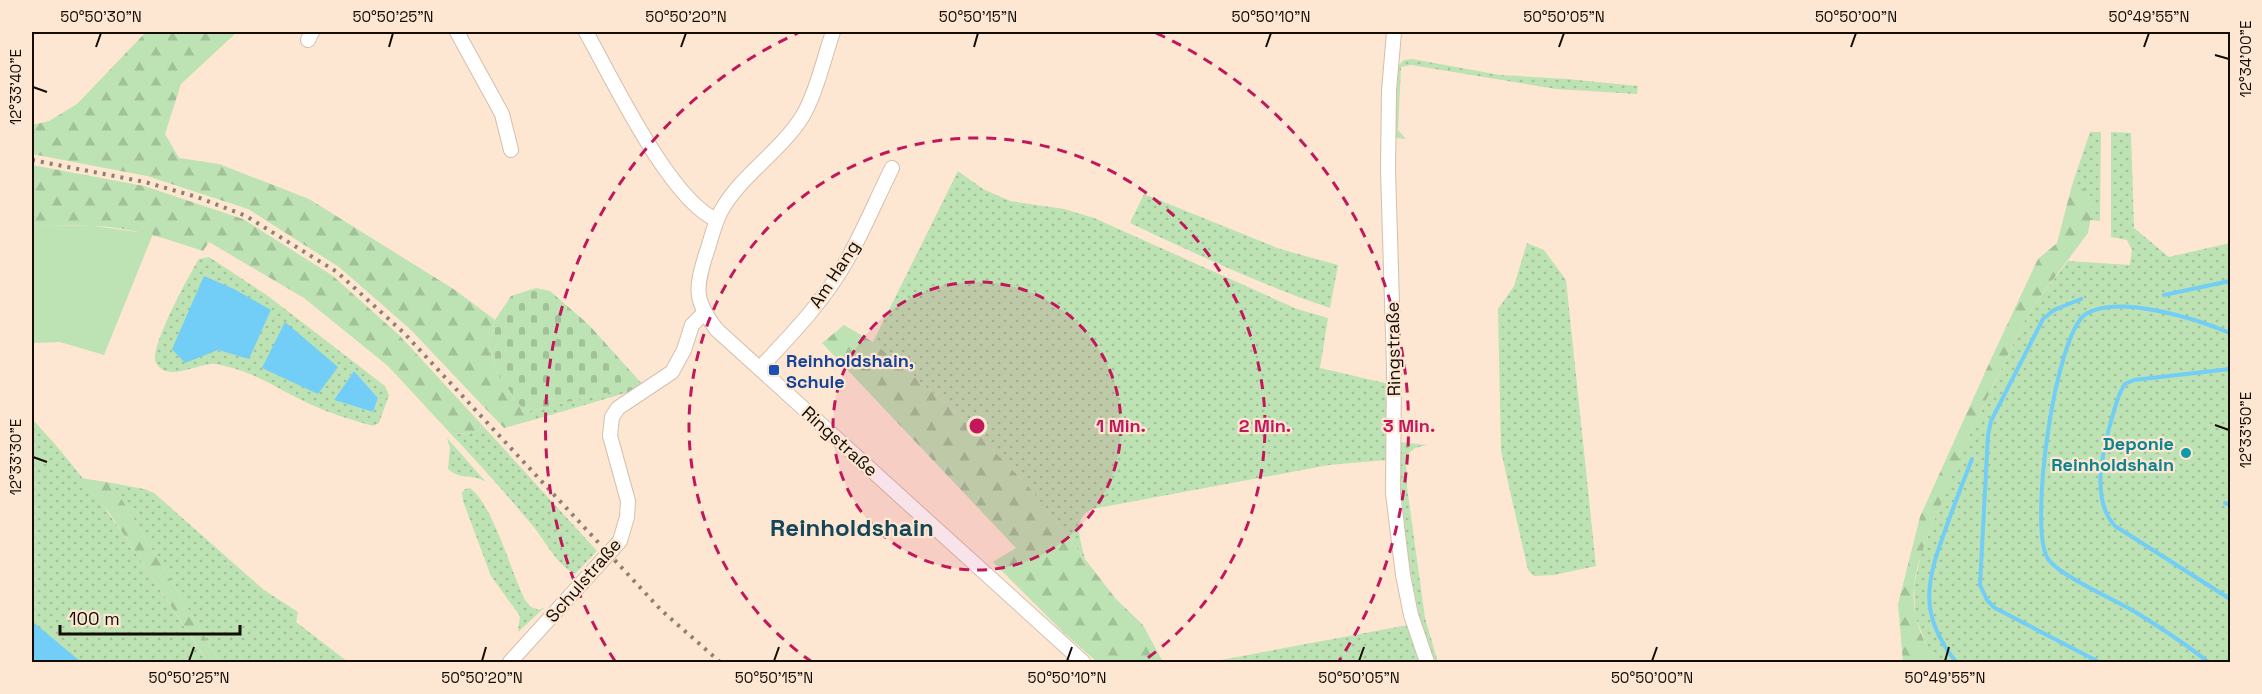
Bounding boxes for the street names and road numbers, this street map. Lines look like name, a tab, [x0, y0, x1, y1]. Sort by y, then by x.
street label: Am Hang	[804, 236, 864, 312]
street label: Ringstraße	[1381, 301, 1405, 397]
street label: Ringstraße	[797, 401, 883, 481]
street label: Schulstraße	[540, 533, 626, 627]

